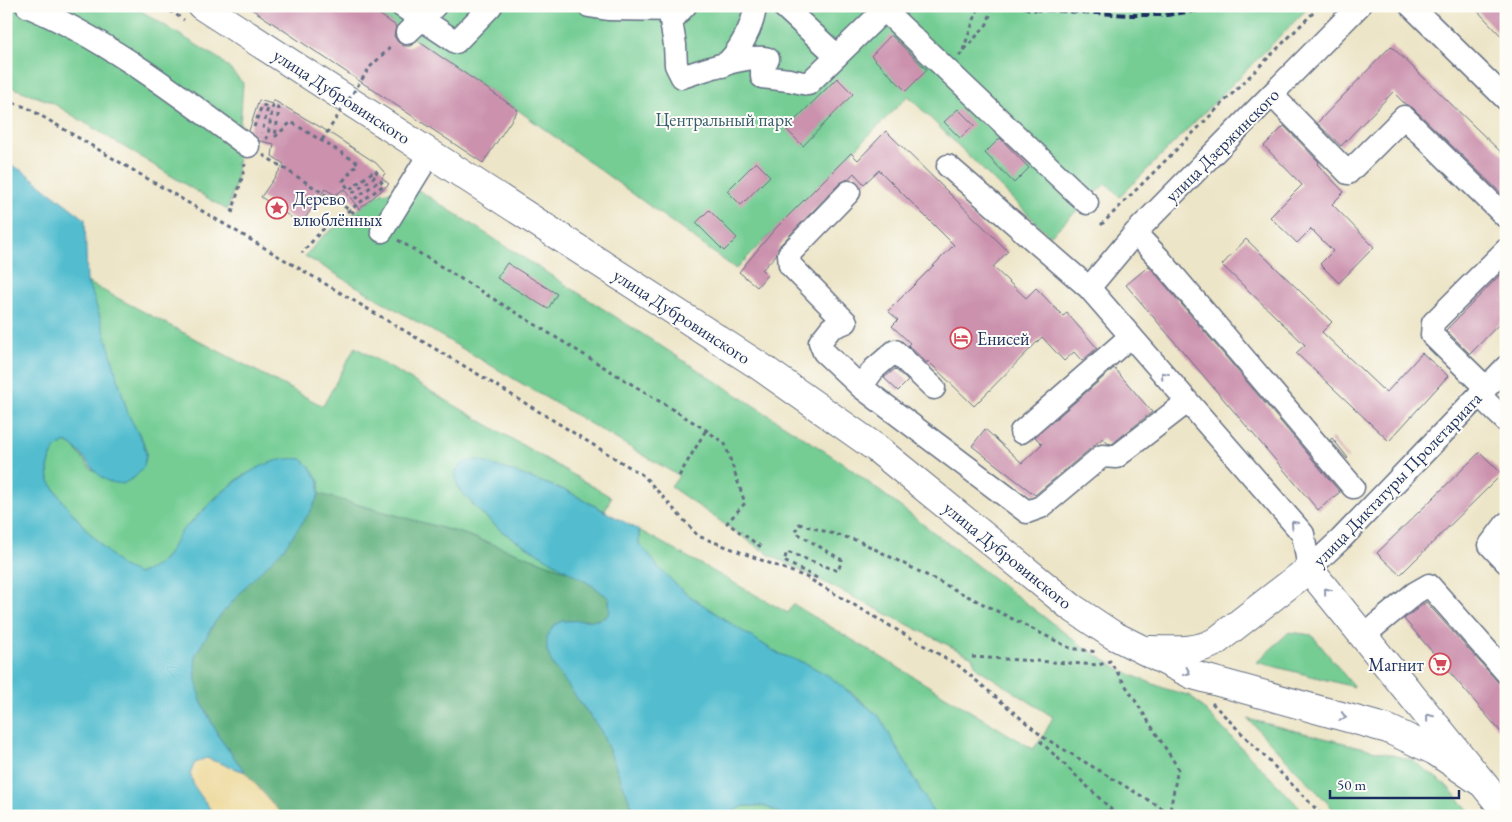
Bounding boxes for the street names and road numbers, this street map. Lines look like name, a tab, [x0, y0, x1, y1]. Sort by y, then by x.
street label: улица Дубровинского	[269, 43, 415, 149]
street label: улица Дзержинского	[1160, 83, 1284, 207]
street label: улица Дубровинского	[609, 263, 755, 369]
street label: улица Диктатуры Пролетариата	[1308, 386, 1487, 571]
street label: улица Дубровинского	[939, 496, 1077, 614]

